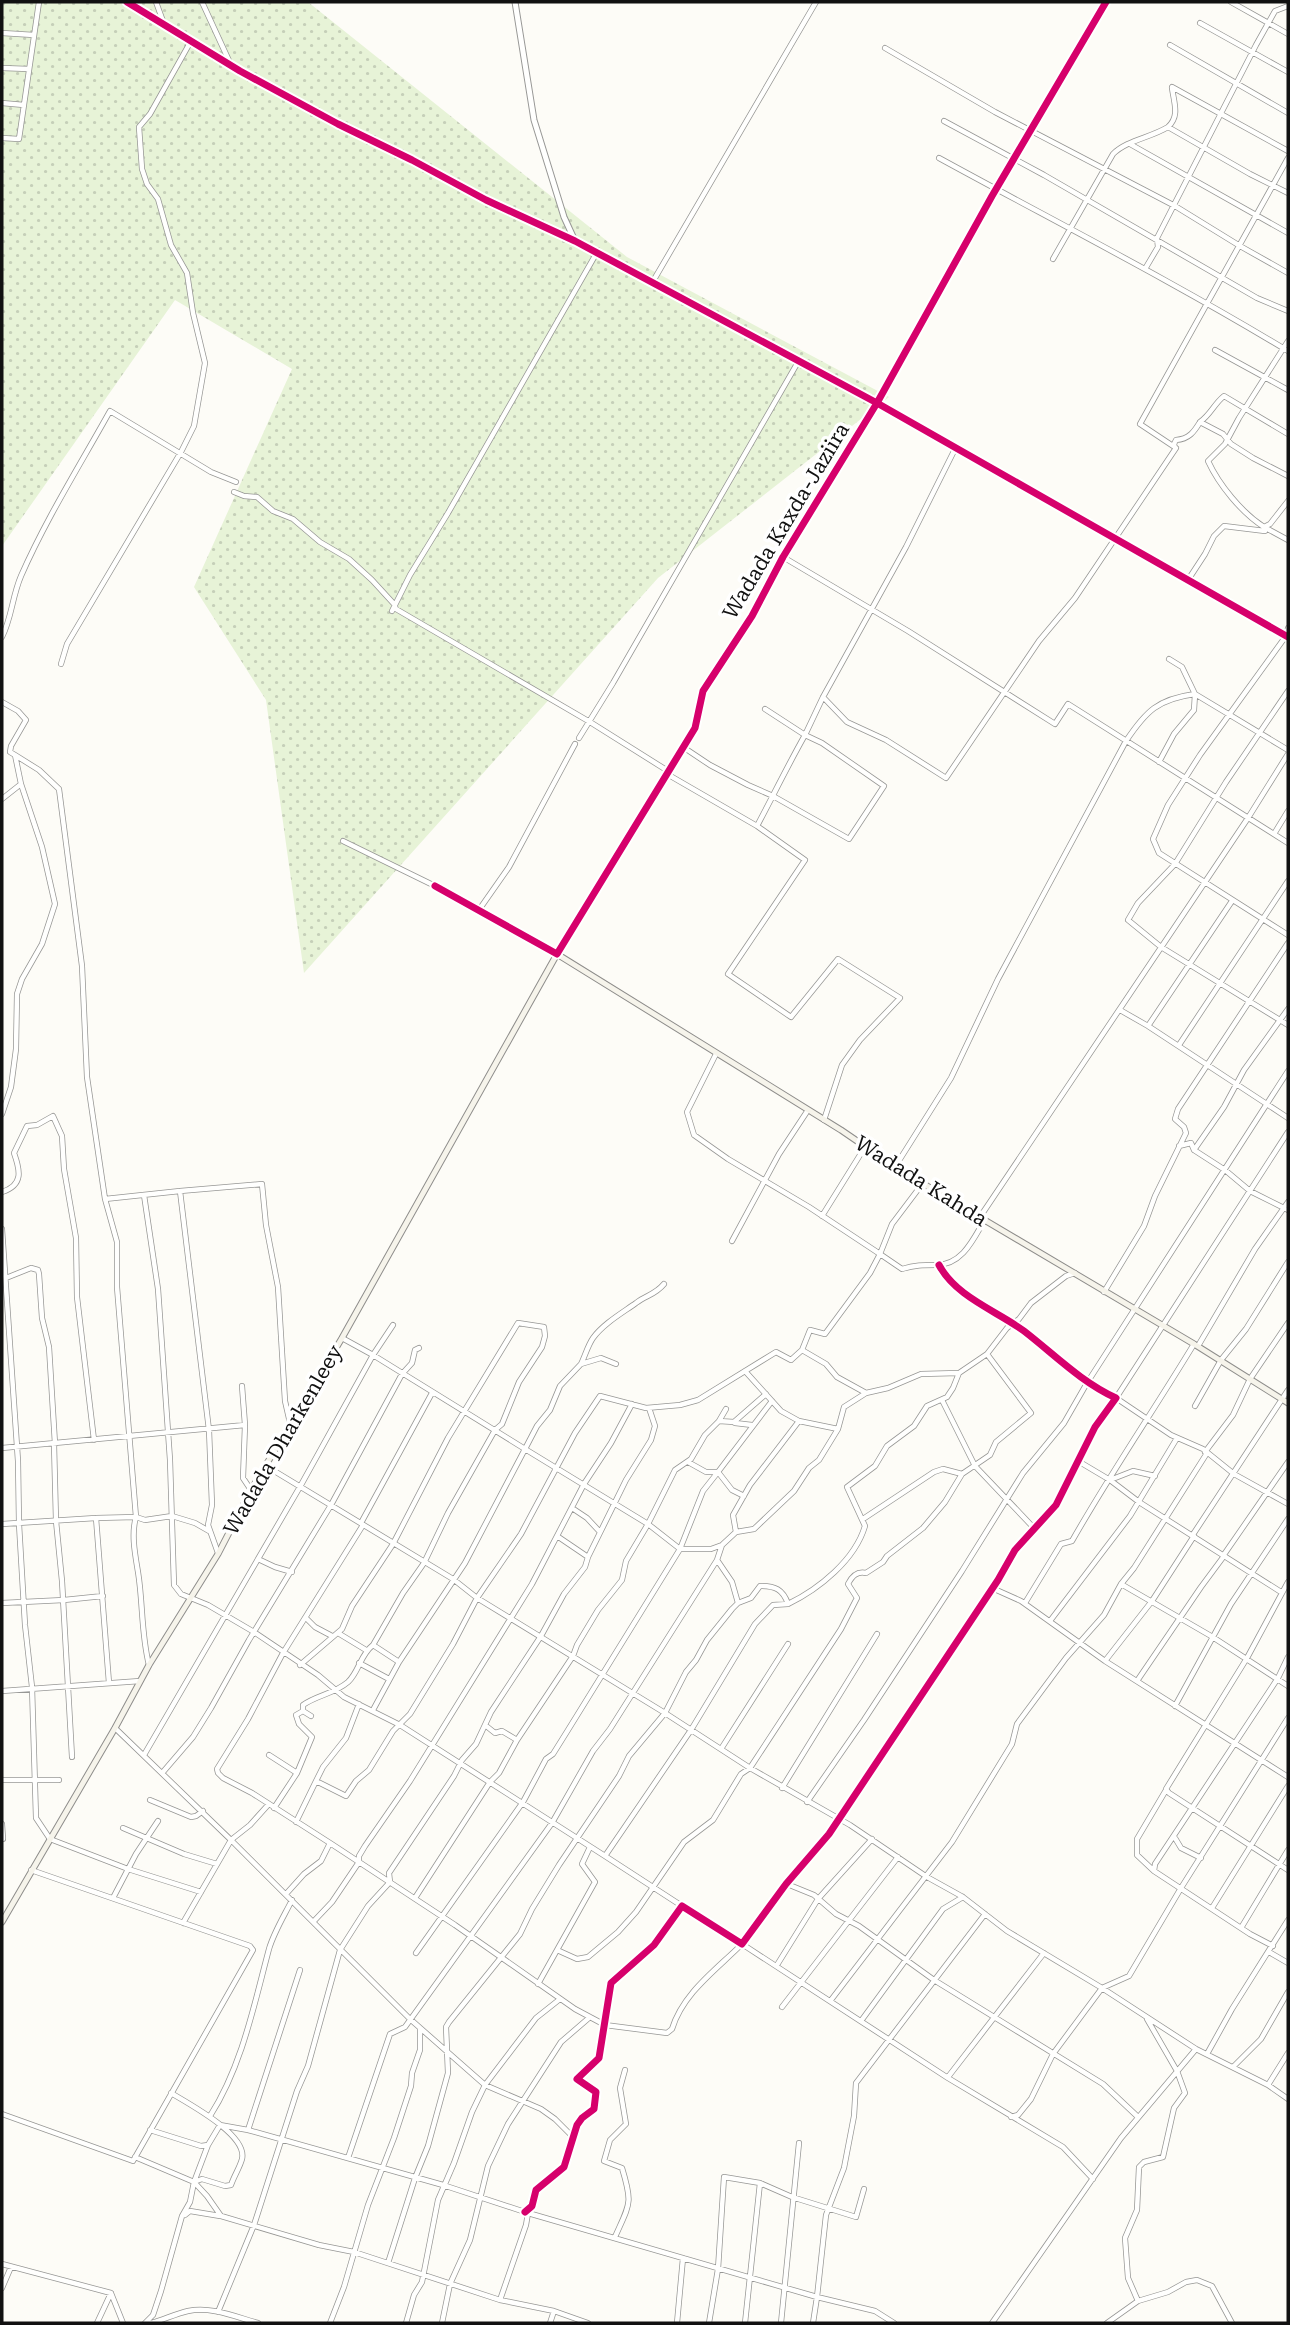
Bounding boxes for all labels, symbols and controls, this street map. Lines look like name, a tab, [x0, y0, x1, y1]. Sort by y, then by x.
street label: Wadada Kaxda-Jaziira	[718, 418, 854, 623]
street label: Wadada Kahda	[851, 1131, 992, 1232]
street label: Wadada Dharkenleey	[219, 1340, 348, 1539]

